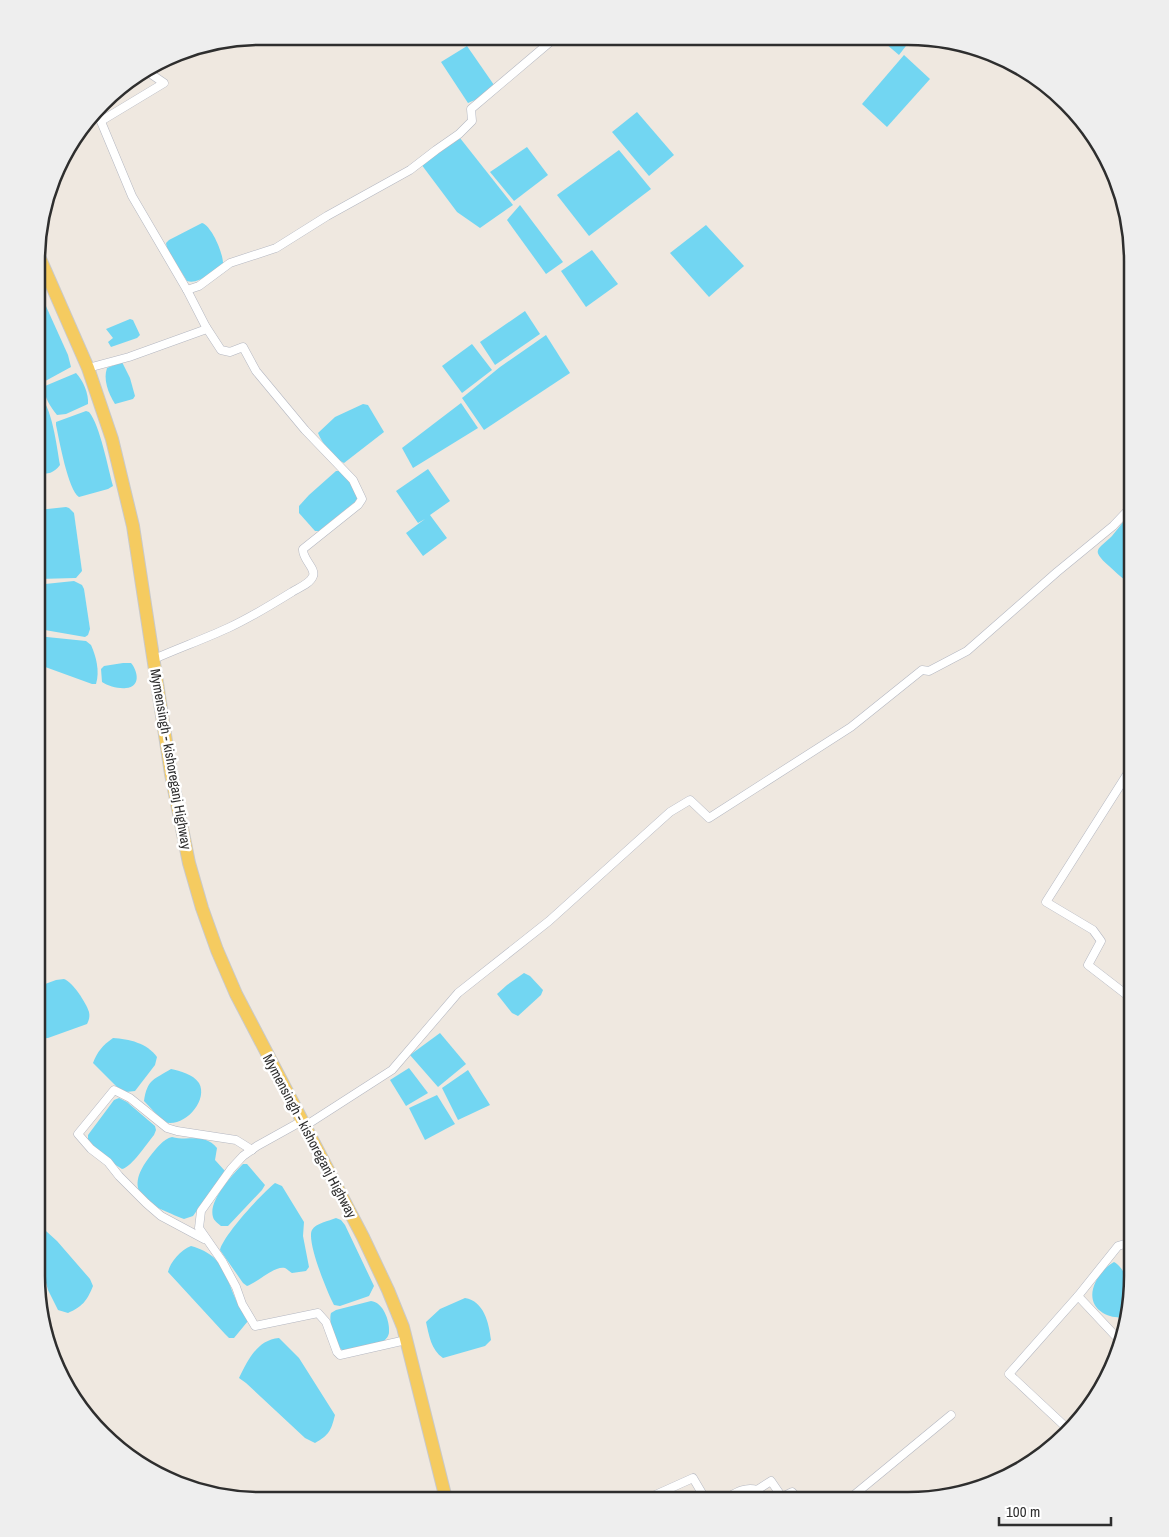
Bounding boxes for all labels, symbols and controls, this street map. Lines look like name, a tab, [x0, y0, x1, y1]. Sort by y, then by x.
street label: Mymensingh - kishoreganj Highway	[146, 667, 196, 851]
street label: Mymensingh - kishoreganj Highway	[259, 1051, 361, 1221]
scale bar	[999, 1494, 1112, 1526]
text: 100 m	[1006, 1501, 1040, 1522]

